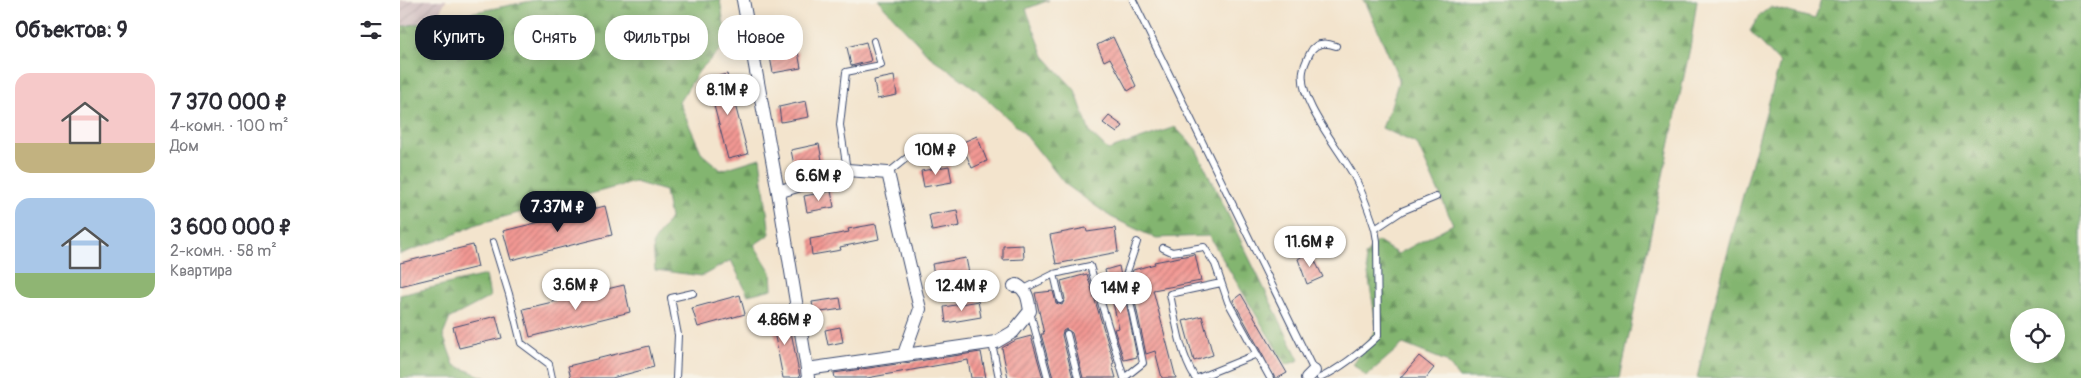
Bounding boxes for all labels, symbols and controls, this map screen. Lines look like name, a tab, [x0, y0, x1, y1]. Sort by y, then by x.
chip: Купить	[415, 15, 504, 60]
chip: Снять	[514, 15, 595, 60]
chip: Фильтры	[605, 15, 708, 60]
chip: Новое	[718, 15, 803, 60]
icon: filters	[357, 16, 385, 44]
text: Объектов: 9	[15, 17, 128, 44]
pin: 8.1M ₽	[687, 74, 769, 116]
text: 8.1M ₽	[707, 80, 749, 100]
text: 7 370 000 ₽	[170, 89, 288, 116]
icon: home	[55, 93, 115, 153]
text: 4-комн. · 100 m²	[170, 116, 288, 136]
pin: 10M ₽	[901, 134, 971, 176]
text: Дом	[170, 136, 199, 156]
text: 10M ₽	[915, 140, 957, 160]
pin: 6.6M ₽	[778, 160, 860, 202]
text: 6.6M ₽	[796, 166, 842, 186]
pin: 7.37M ₽	[512, 190, 604, 233]
text: 7.37M ₽	[531, 197, 585, 217]
text: 3 600 000 ₽	[170, 214, 292, 241]
icon: home	[55, 218, 115, 278]
pin: 11.6M ₽	[1264, 226, 1356, 268]
text: 11.6M ₽	[1285, 232, 1335, 252]
text: 2-комн. · 58 m²	[170, 241, 277, 261]
text: Квартира	[170, 261, 232, 281]
pin: 3.6M ₽	[535, 268, 617, 311]
pin: 12.4M ₽	[916, 270, 1008, 312]
pin: 14M ₽	[1086, 272, 1156, 314]
text: 3.6M ₽	[553, 275, 599, 295]
text: 12.4M ₽	[936, 276, 988, 296]
text: 14M ₽	[1101, 278, 1141, 298]
pin: 4.86M ₽	[739, 304, 831, 346]
map controls	[2010, 308, 2065, 363]
button: locate	[2010, 308, 2065, 363]
text: 4.86M ₽	[758, 310, 812, 330]

